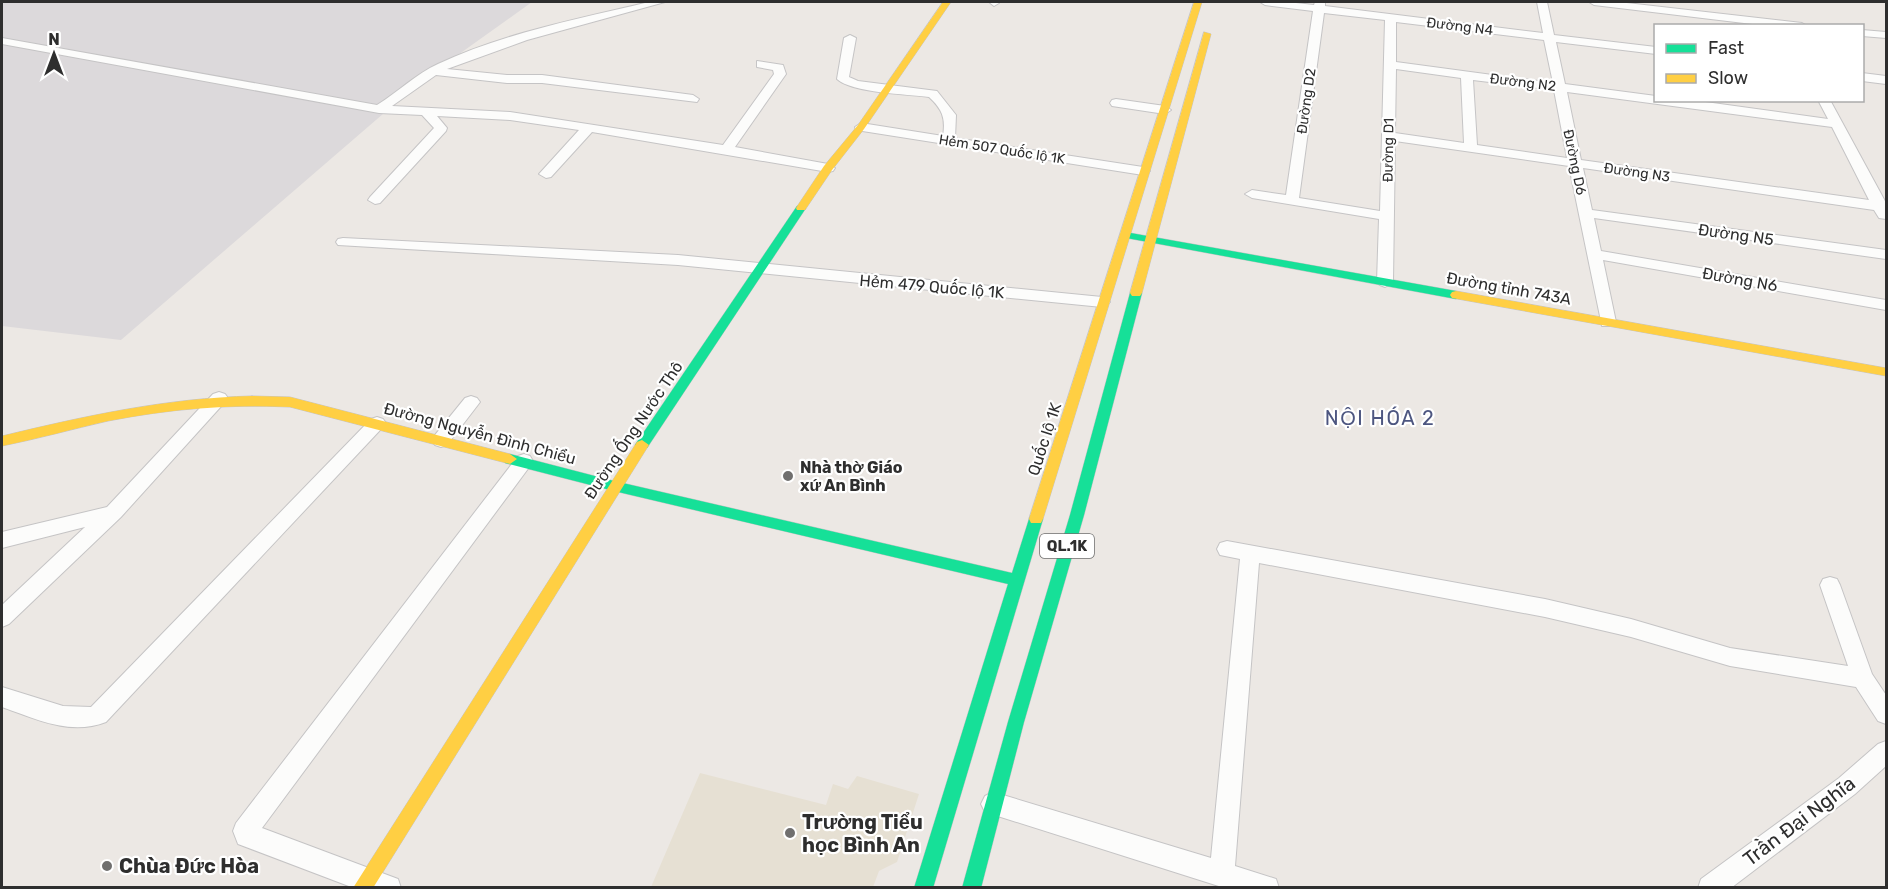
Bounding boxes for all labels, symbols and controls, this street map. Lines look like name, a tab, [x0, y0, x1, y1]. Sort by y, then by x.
street label: Đường N4	[1426, 14, 1495, 39]
north arrow	[24, 24, 84, 84]
legend	[1654, 24, 1864, 102]
text: N	[48, 30, 60, 49]
text: Fast	[1708, 37, 1744, 59]
street label: Đường D2	[1293, 67, 1320, 135]
text: Slow	[1708, 67, 1748, 89]
street label: Đường N2	[1489, 70, 1557, 95]
street label: Đường D1	[1379, 118, 1398, 182]
street label: Đường D6	[1559, 128, 1590, 196]
street label: Hẻm 507 Quốc lộ 1K	[938, 130, 1067, 168]
street label: Đường N3	[1603, 159, 1671, 186]
street label: Đường N5	[1697, 220, 1775, 249]
street label: Đường N6	[1701, 264, 1779, 296]
street label: Đường tỉnh 743A	[1445, 268, 1573, 309]
street label: Hẻm 479 Quốc lộ 1K	[859, 269, 1006, 302]
street label: Đường Ống Nước Thô	[579, 357, 687, 503]
street label: Đường Nguyễn Đình Chiểu	[382, 397, 578, 468]
street label: Quốc lộ 1K	[1022, 399, 1065, 478]
district label: NỘI HÓA 2	[1325, 406, 1435, 430]
place label: Nhà thờ Giáo xứ An Bình	[800, 458, 903, 495]
marker: Nhà thờ Giáo xứ An Bình	[781, 469, 795, 483]
road number: QL.1K	[1040, 534, 1094, 558]
street label: Trần Đại Nghĩa	[1738, 771, 1860, 871]
place label: Trường Tiểu học Bình An	[802, 810, 923, 857]
marker: Trường Tiểu học Bình An	[783, 826, 797, 840]
place label: Chùa Đức Hòa	[119, 854, 259, 878]
marker: Chùa Đức Hòa	[100, 859, 114, 873]

